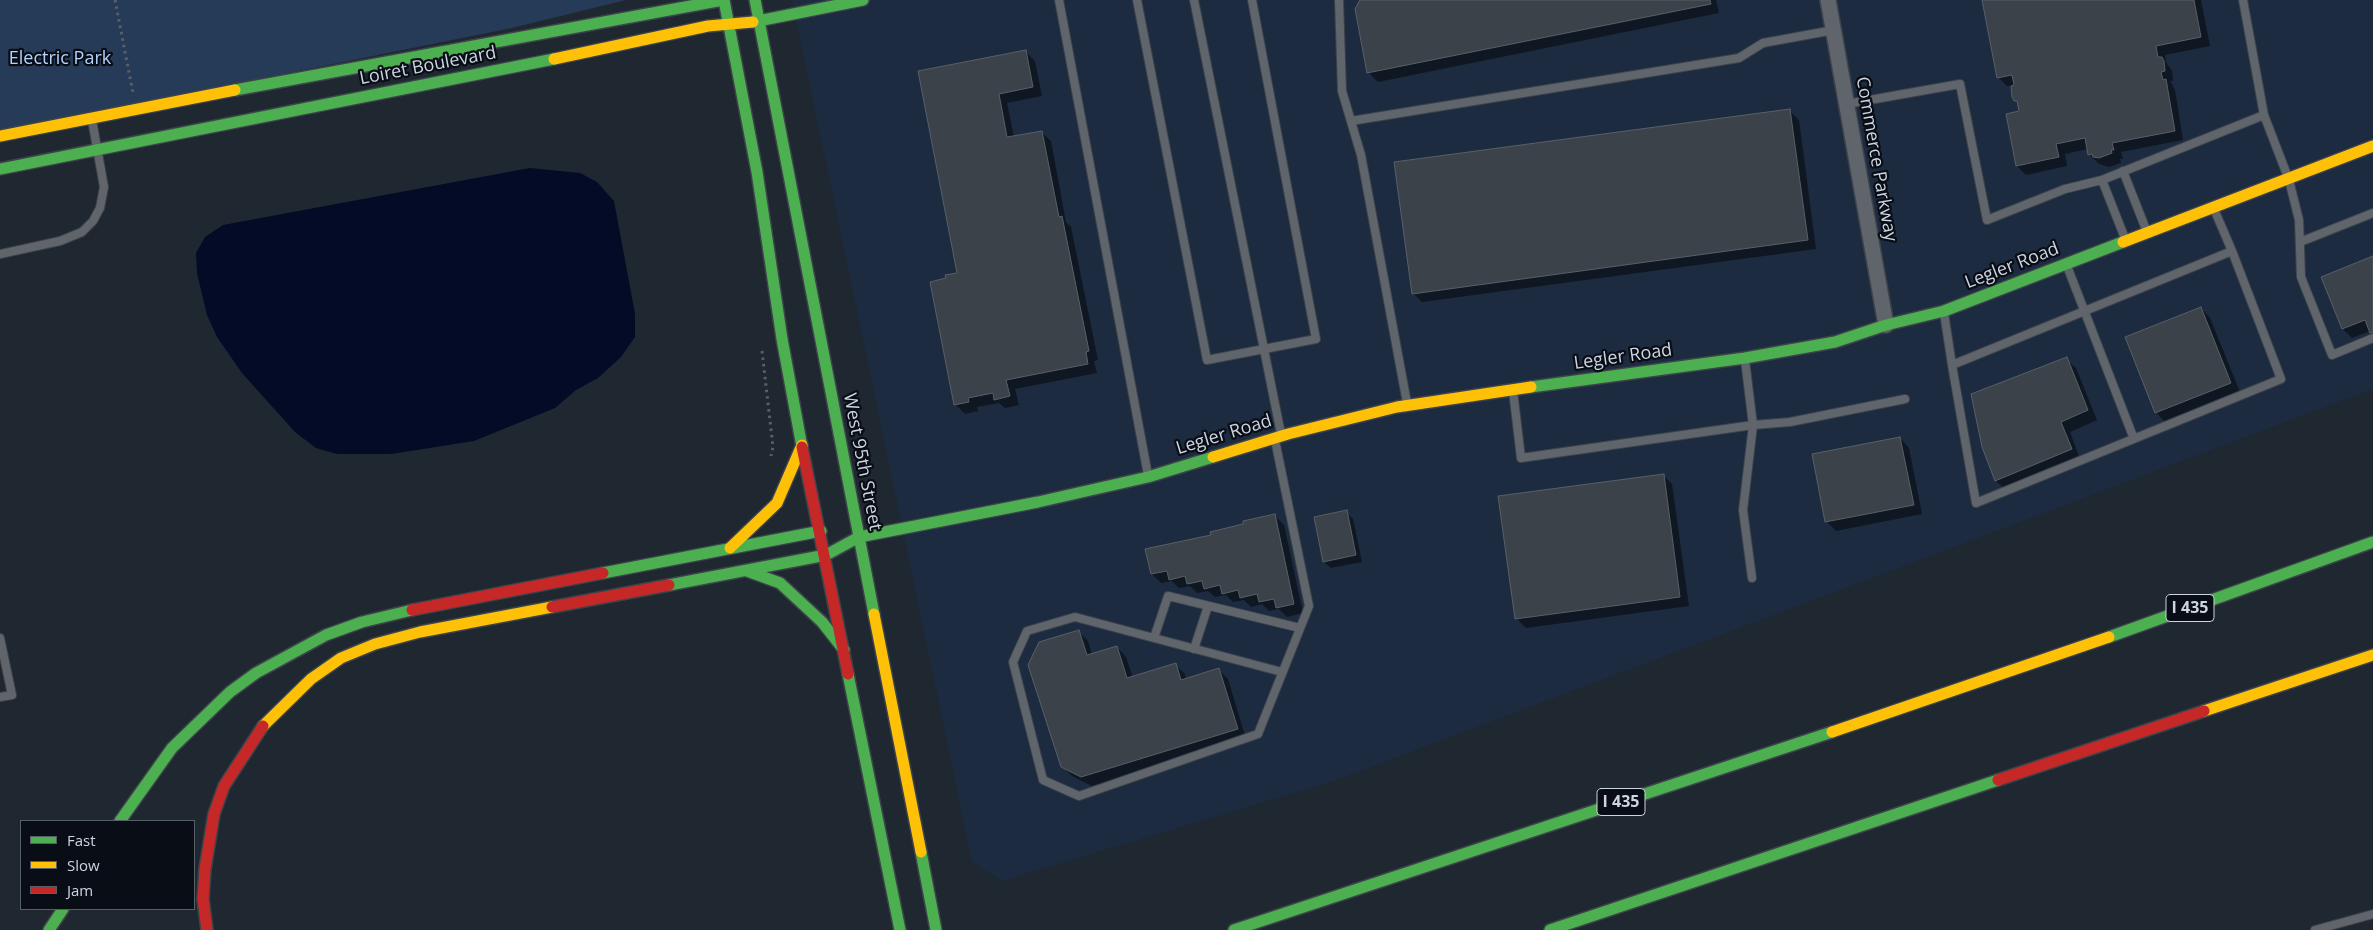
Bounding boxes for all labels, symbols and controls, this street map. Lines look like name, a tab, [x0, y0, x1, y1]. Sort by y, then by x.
street label: Loiret Boulevard	[358, 42, 498, 90]
park label: Electric Park	[9, 48, 111, 70]
street label: Commerce Parkway	[1851, 75, 1901, 243]
street label: Legler Road	[1962, 238, 2062, 294]
street label: Legler Road	[1573, 339, 1673, 375]
street label: West 95th Street	[838, 392, 886, 532]
street label: Legler Road	[1174, 410, 1274, 460]
road number: I 435	[2166, 594, 2214, 622]
road number: I 435	[1597, 789, 1645, 816]
legend	[20, 820, 195, 910]
text: Fast	[67, 830, 96, 850]
text: Slow	[67, 855, 100, 875]
text: Jam	[67, 880, 93, 900]

